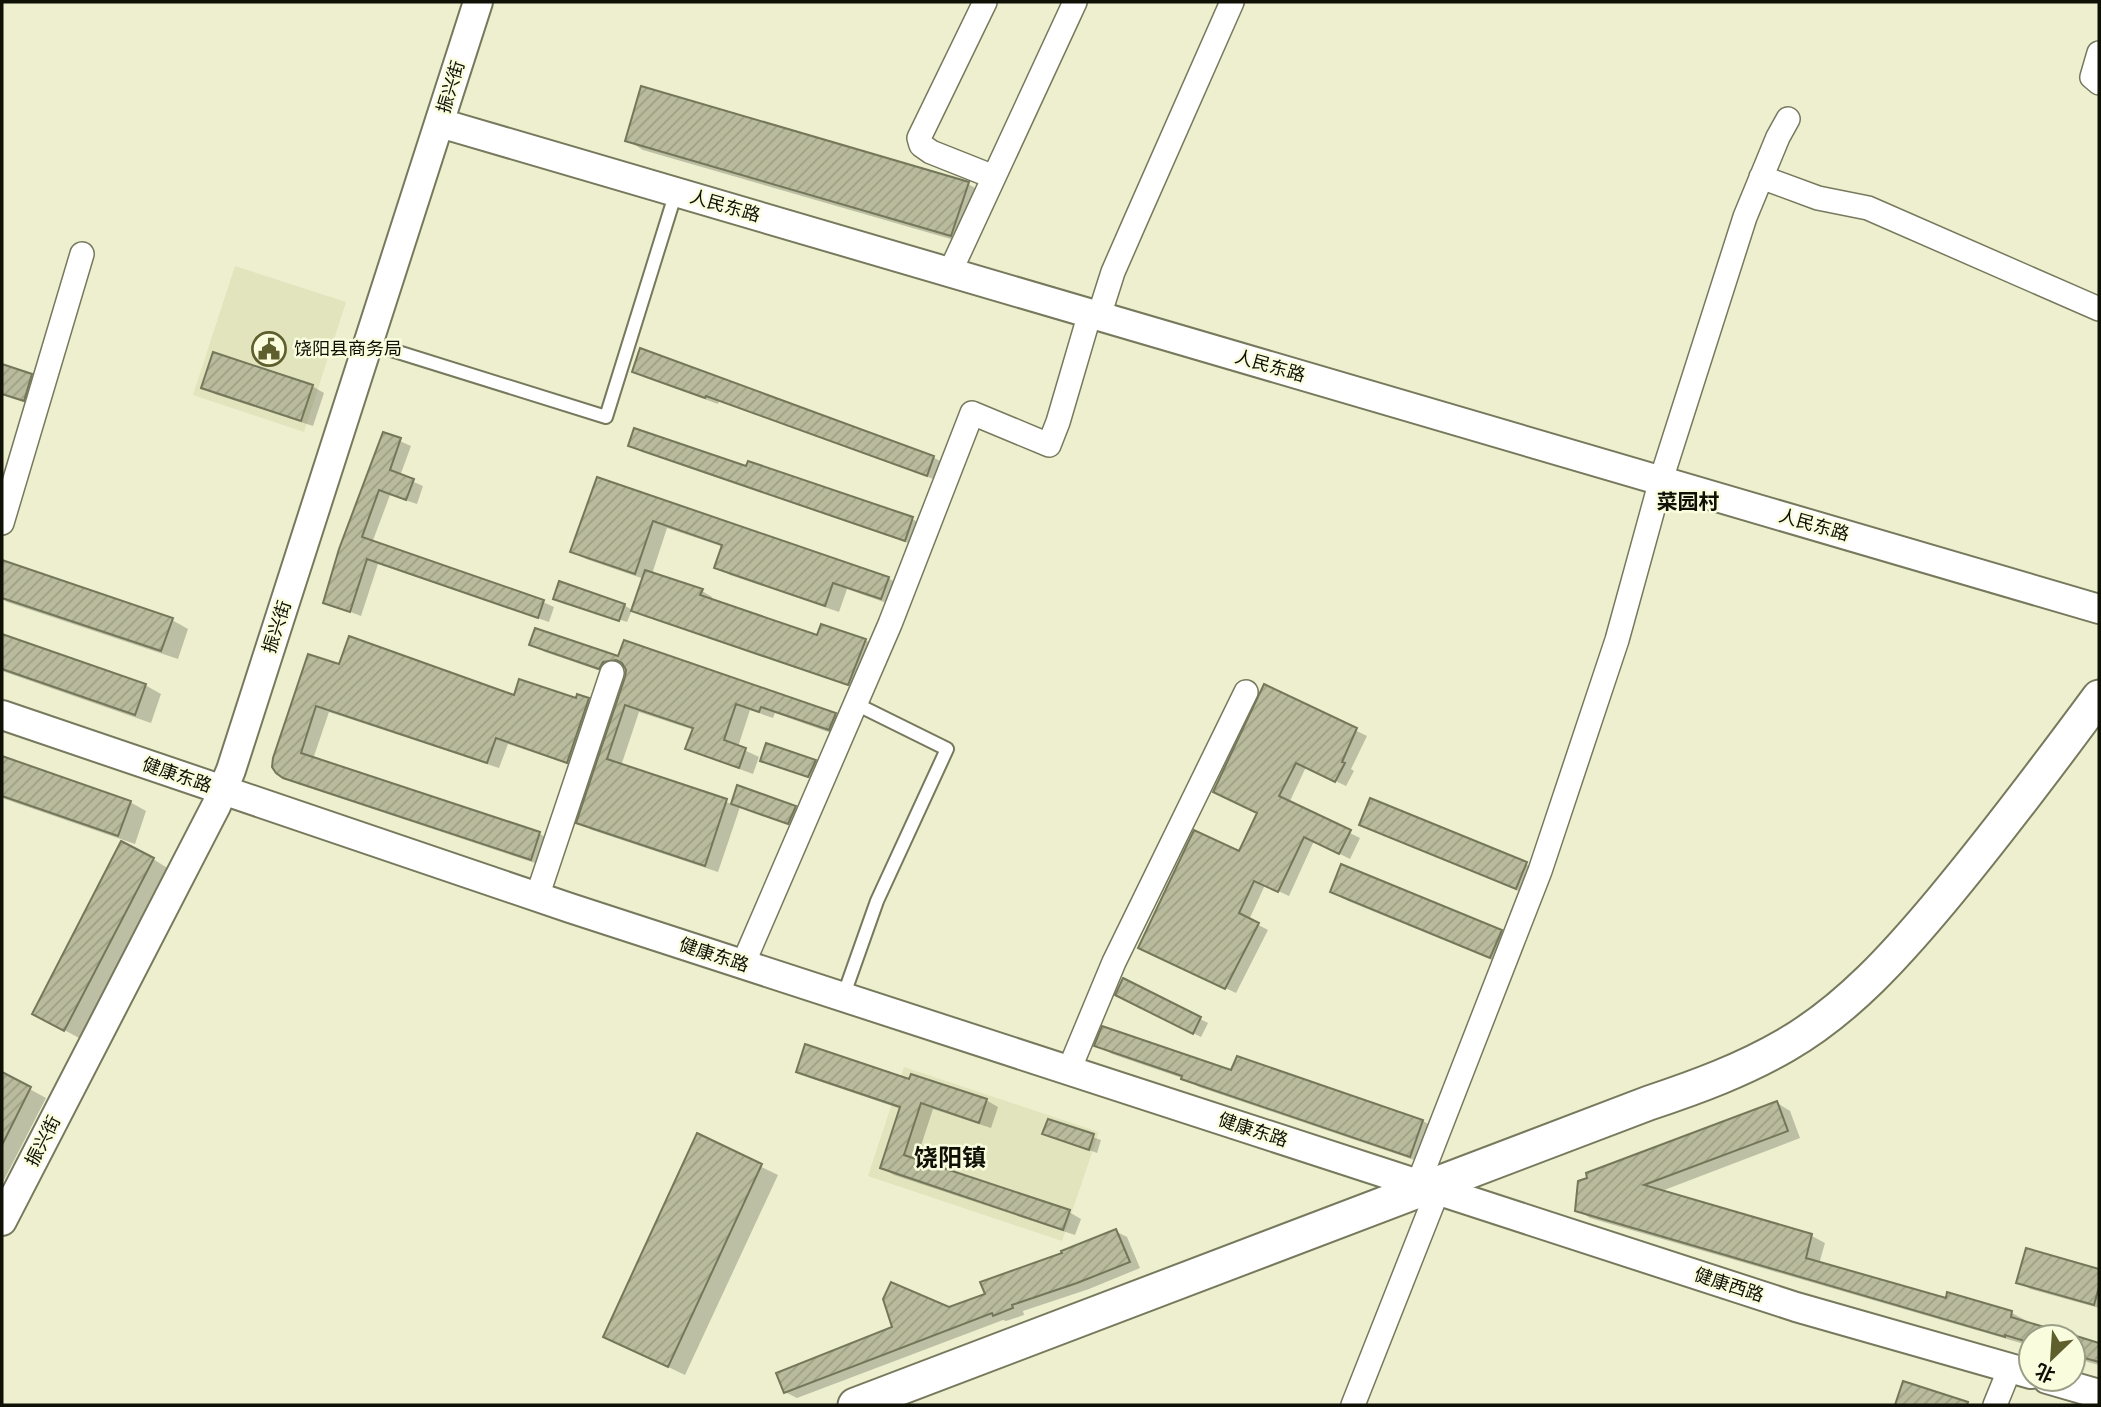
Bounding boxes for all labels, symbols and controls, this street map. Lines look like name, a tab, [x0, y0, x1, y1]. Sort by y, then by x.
street label: 振兴街	[432, 58, 468, 116]
street label: 人民东路	[688, 185, 763, 226]
public building icon: 饶阳县商务局	[250, 330, 288, 368]
place label: 饶阳县商务局	[294, 337, 402, 359]
street label: 人民东路	[1233, 345, 1308, 386]
district label: 菜园村	[1657, 488, 1720, 514]
street label: 人民东路	[1777, 504, 1852, 545]
street label: 振兴街	[257, 598, 295, 656]
street label: 健康东路	[140, 752, 215, 796]
street label: 健康东路	[677, 932, 752, 976]
street label: 健康东路	[1216, 1107, 1291, 1151]
street label: 振兴街	[20, 1111, 64, 1170]
district label: 饶阳镇	[914, 1142, 986, 1171]
street label: 健康西路	[1692, 1262, 1767, 1306]
north arrow	[2017, 1323, 2087, 1393]
text: 北	[2031, 1359, 2058, 1388]

